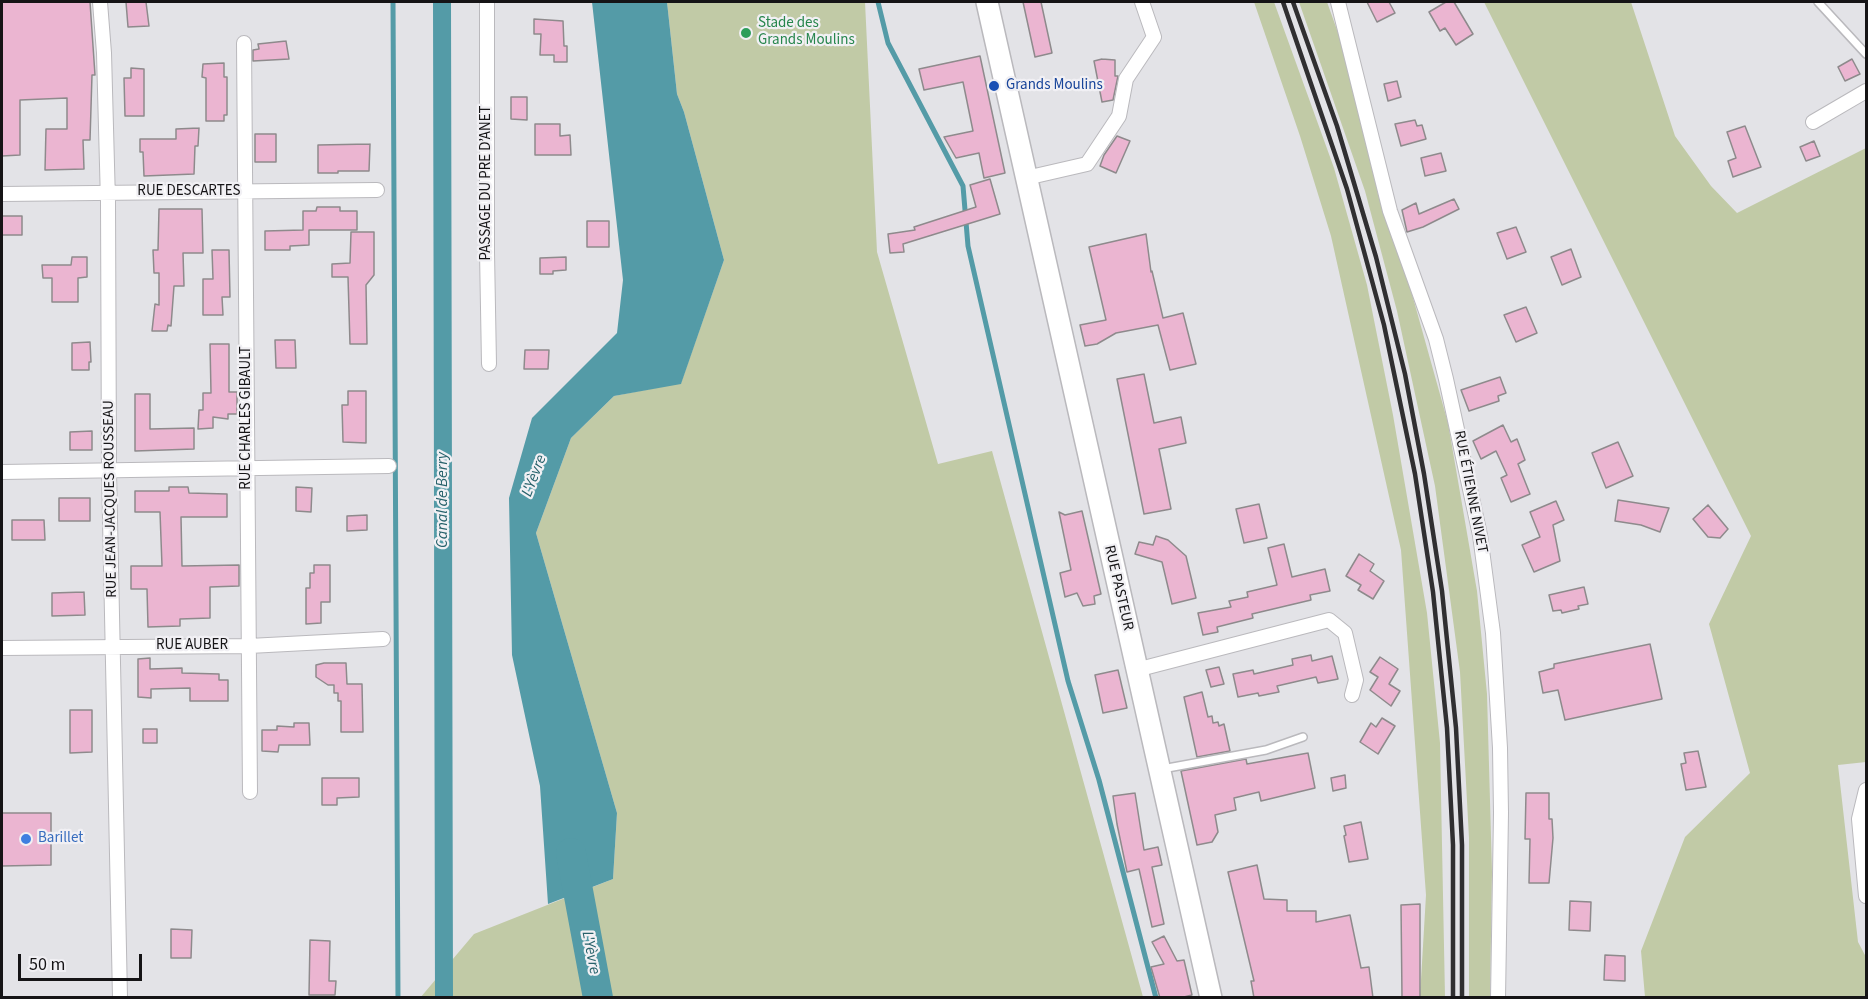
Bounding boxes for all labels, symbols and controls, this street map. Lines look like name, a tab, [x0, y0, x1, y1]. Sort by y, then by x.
place label: Stade des Grands Moulins	[758, 15, 855, 50]
marker: Stade des Grands Moulins	[739, 26, 753, 40]
place label: Grands Moulins	[1006, 77, 1103, 95]
marker: Grands Moulins	[987, 79, 1001, 93]
street label: PASSAGE DU PRE D’ANET	[478, 105, 496, 261]
street label: RUE DESCARTES	[137, 183, 241, 201]
street label: RUE CHARLES GIBAULT	[238, 346, 256, 490]
street label: RUE JEAN-JACQUES ROUSSEAU	[100, 400, 122, 598]
street label: RUE ÉTIENNE NIVET	[1449, 429, 1491, 555]
water label: Canal de Berry	[433, 452, 453, 548]
water label: L'Yèvre	[518, 452, 552, 500]
street label: RUE PASTEUR	[1099, 544, 1137, 632]
street label: RUE AUBER	[156, 637, 228, 655]
place label: Barillet	[38, 830, 83, 848]
marker: Barillet	[19, 832, 33, 846]
water label: L'Yèvre	[576, 930, 604, 976]
scale bar	[21, 942, 146, 980]
text: 50 m	[29, 952, 65, 977]

